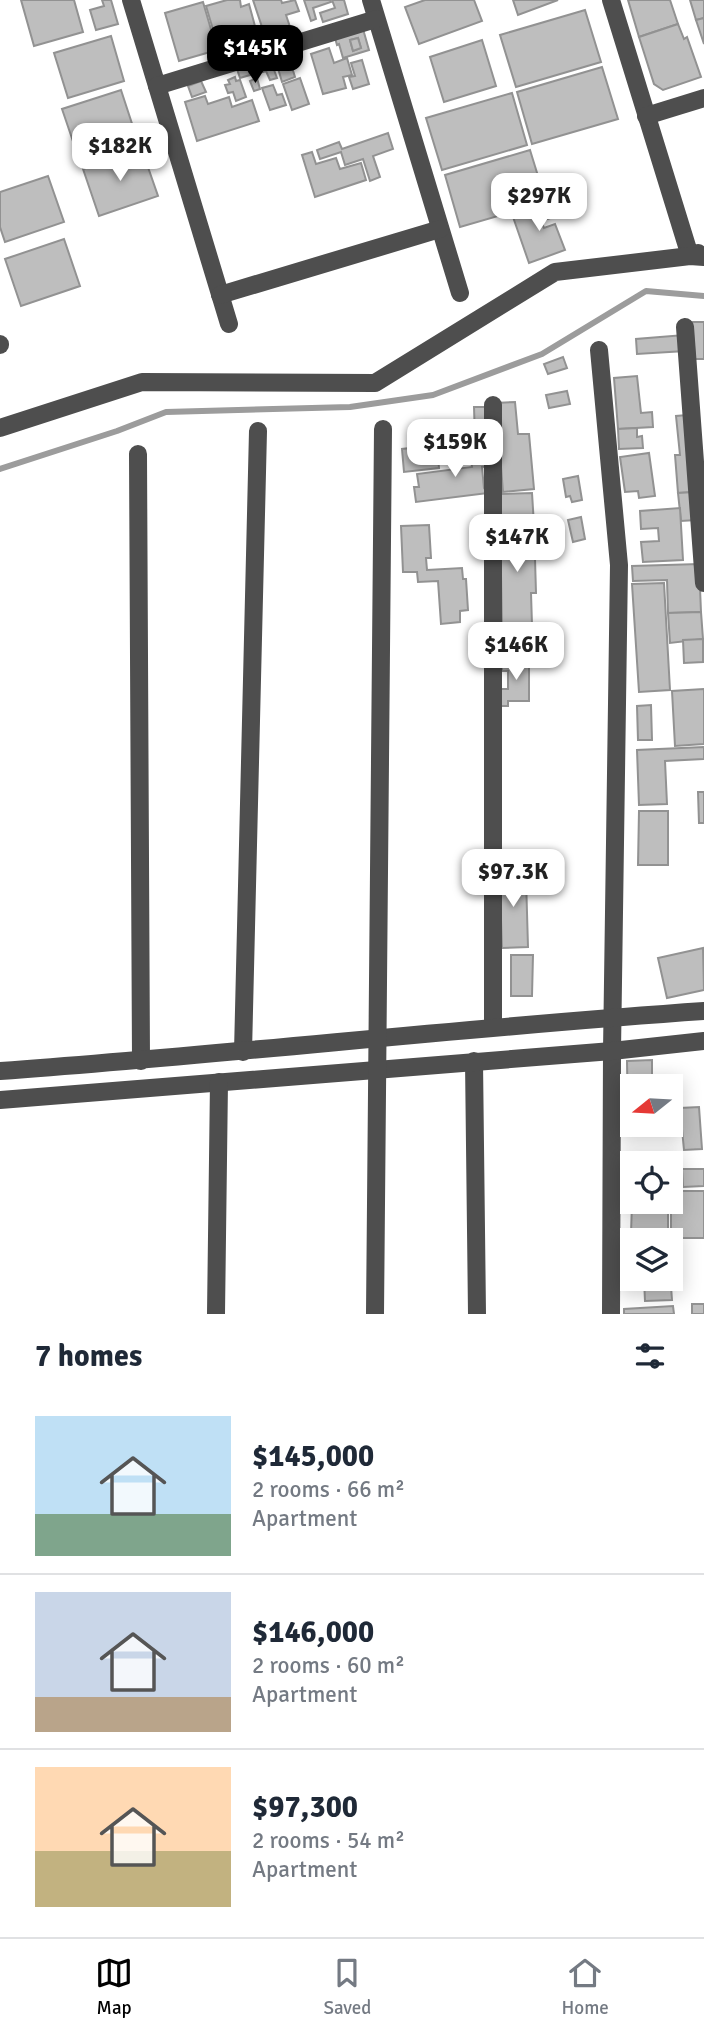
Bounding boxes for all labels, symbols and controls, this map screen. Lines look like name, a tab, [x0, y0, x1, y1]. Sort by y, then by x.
pin: $145K	[206, 25, 304, 85]
text: $145K	[223, 33, 287, 62]
pin: $182K	[71, 124, 169, 183]
text: $182K	[88, 131, 152, 160]
pin: $297K	[490, 174, 588, 233]
text: $297K	[507, 181, 571, 210]
pin: $159K	[406, 420, 504, 479]
text: $159K	[423, 427, 487, 456]
pin: $147K	[468, 514, 566, 574]
text: $147K	[485, 522, 549, 551]
pin: $146K	[467, 622, 565, 682]
text: $146K	[484, 630, 548, 659]
pin: $97.3K	[456, 850, 570, 909]
text: $97.3K	[478, 857, 548, 886]
north arrow	[620, 1074, 682, 1138]
map controls	[620, 1074, 683, 1291]
button: locate	[620, 1151, 683, 1214]
button: layers	[620, 1228, 683, 1291]
icon: filters	[631, 1337, 669, 1375]
text: 7 homes	[35, 1338, 142, 1375]
text: $145,000	[252, 1438, 374, 1475]
icon: home	[91, 1444, 175, 1528]
text: 2 rooms · 66 m²	[252, 1475, 405, 1504]
text: Apartment	[252, 1504, 357, 1533]
text: $146,000	[252, 1614, 374, 1651]
icon: home	[91, 1620, 175, 1704]
text: 2 rooms · 60 m²	[252, 1651, 405, 1680]
text: Apartment	[252, 1680, 357, 1709]
text: $97,300	[252, 1789, 358, 1826]
icon: home	[91, 1795, 175, 1879]
text: 2 rooms · 54 m²	[252, 1826, 405, 1855]
text: Apartment	[252, 1855, 357, 1884]
tab: Map	[95, 1954, 133, 2020]
tab: Saved	[323, 1954, 371, 2020]
tab: Home	[562, 1954, 609, 2020]

